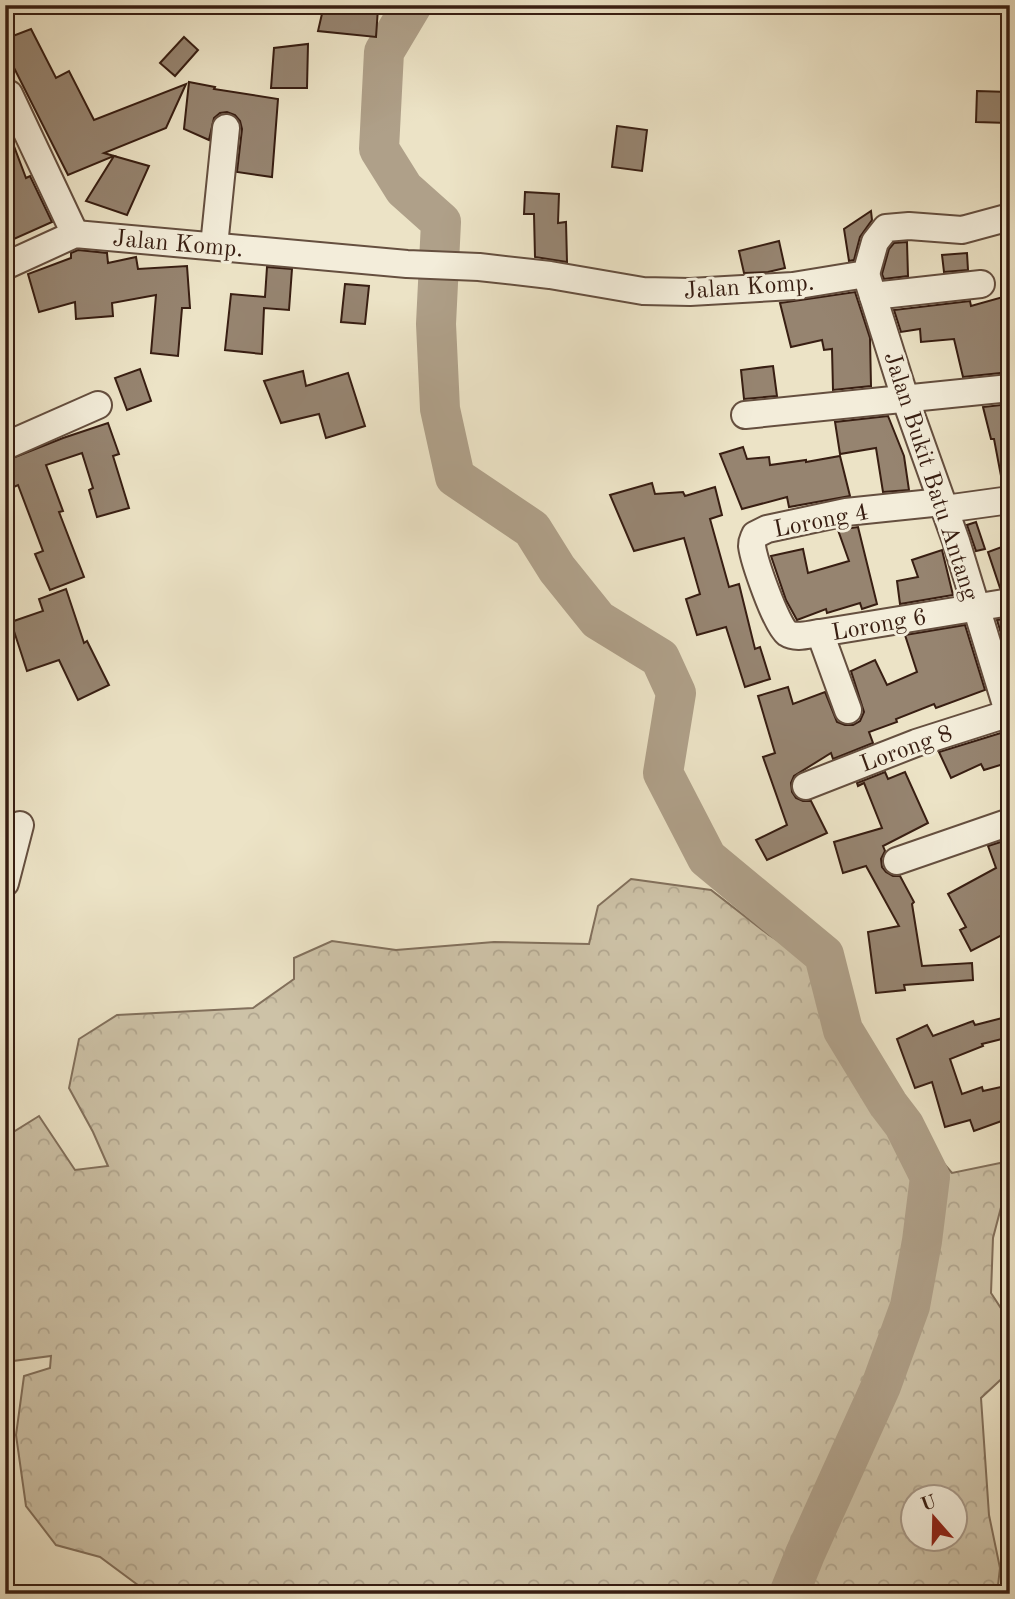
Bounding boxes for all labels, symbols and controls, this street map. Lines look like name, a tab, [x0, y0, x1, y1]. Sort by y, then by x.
street label: Jalan Komp.	[111, 227, 244, 263]
street label: Jalan Komp.	[683, 271, 815, 305]
street label: Jalan Bukit Batu Antang	[878, 349, 982, 604]
street label: Lorong 4	[772, 501, 871, 543]
street label: Lorong 6	[830, 606, 929, 646]
street label: Lorong 8	[857, 722, 956, 778]
north arrow	[900, 1484, 970, 1554]
text: U	[919, 1493, 939, 1516]

